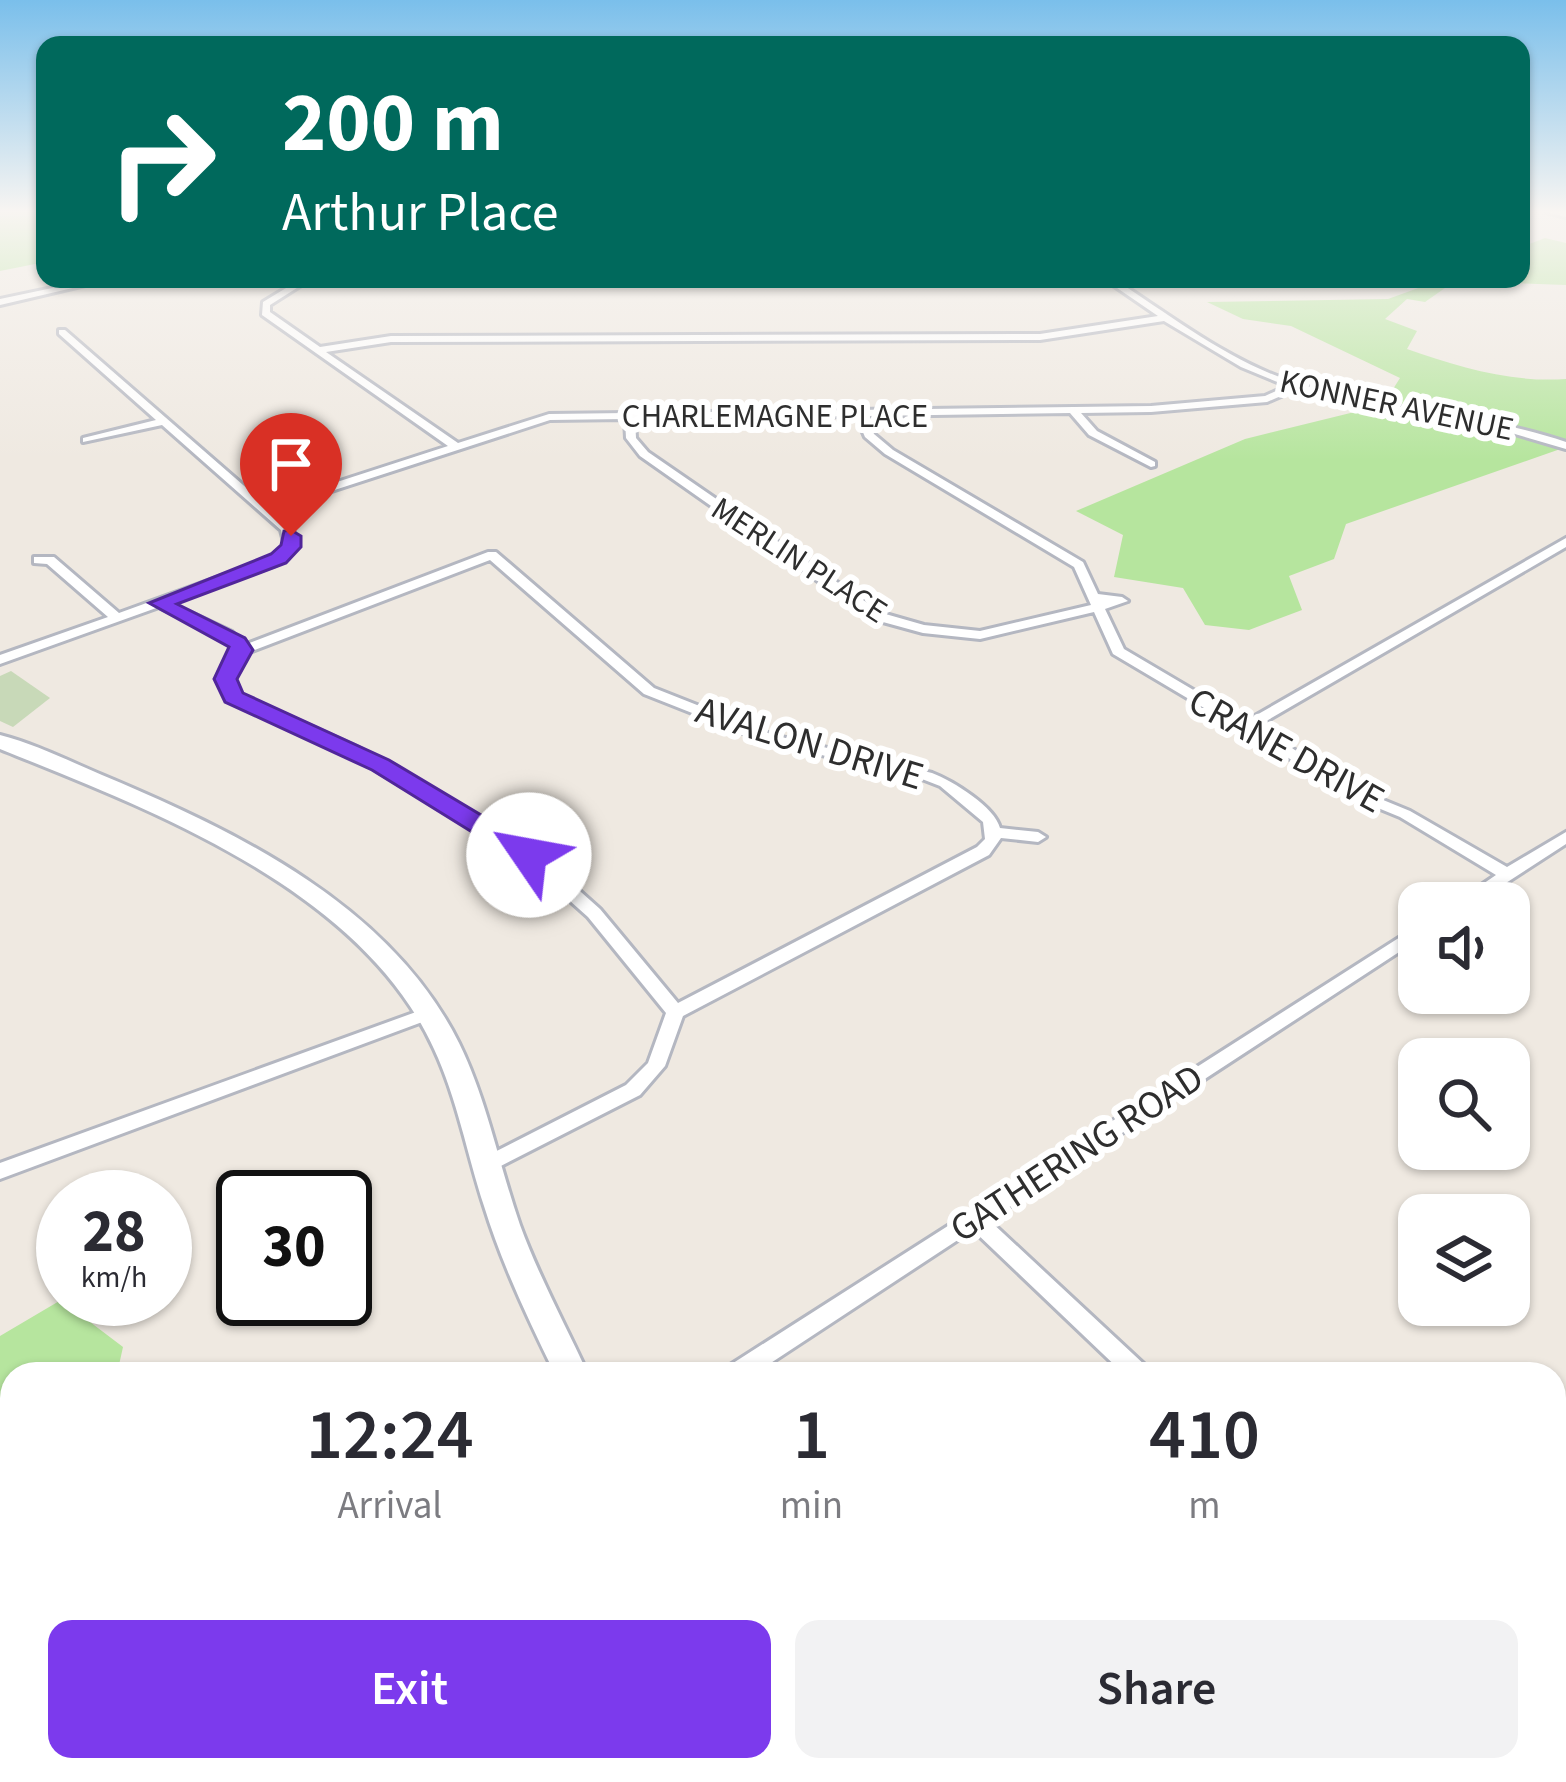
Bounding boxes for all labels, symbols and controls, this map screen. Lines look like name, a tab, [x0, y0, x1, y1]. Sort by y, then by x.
text: 200 m	[282, 64, 504, 184]
icon: right	[84, 84, 240, 240]
text: Arthur Place	[282, 175, 558, 252]
street label: KONNER AVENUE	[1276, 358, 1518, 453]
street label: CHARLEMAGNE PLACE	[622, 393, 928, 440]
pin	[240, 413, 342, 536]
icon: arrive	[258, 431, 324, 497]
street label: MERLIN PLACE	[702, 486, 896, 635]
street label: CRANE DRIVE	[1178, 674, 1394, 828]
street label: AVALON DRIVE	[689, 683, 930, 805]
position arrow	[466, 792, 592, 918]
map controls	[1398, 882, 1530, 1326]
button: sound	[1398, 882, 1530, 1014]
button: search	[1398, 1038, 1530, 1170]
street label: GATHERING ROAD	[939, 1051, 1215, 1257]
speed limit sign: 30	[216, 1170, 372, 1326]
text: 28	[82, 1190, 146, 1275]
button: layers	[1398, 1194, 1530, 1326]
text: km/h	[81, 1256, 147, 1299]
text: 12:24	[306, 1384, 474, 1487]
text: 1	[793, 1384, 830, 1487]
text: 410	[1149, 1384, 1260, 1487]
text: Arrival	[337, 1478, 442, 1534]
text: min	[780, 1478, 843, 1534]
text: m	[1188, 1478, 1221, 1534]
button: Exit	[48, 1620, 771, 1758]
button: Share	[795, 1620, 1518, 1758]

